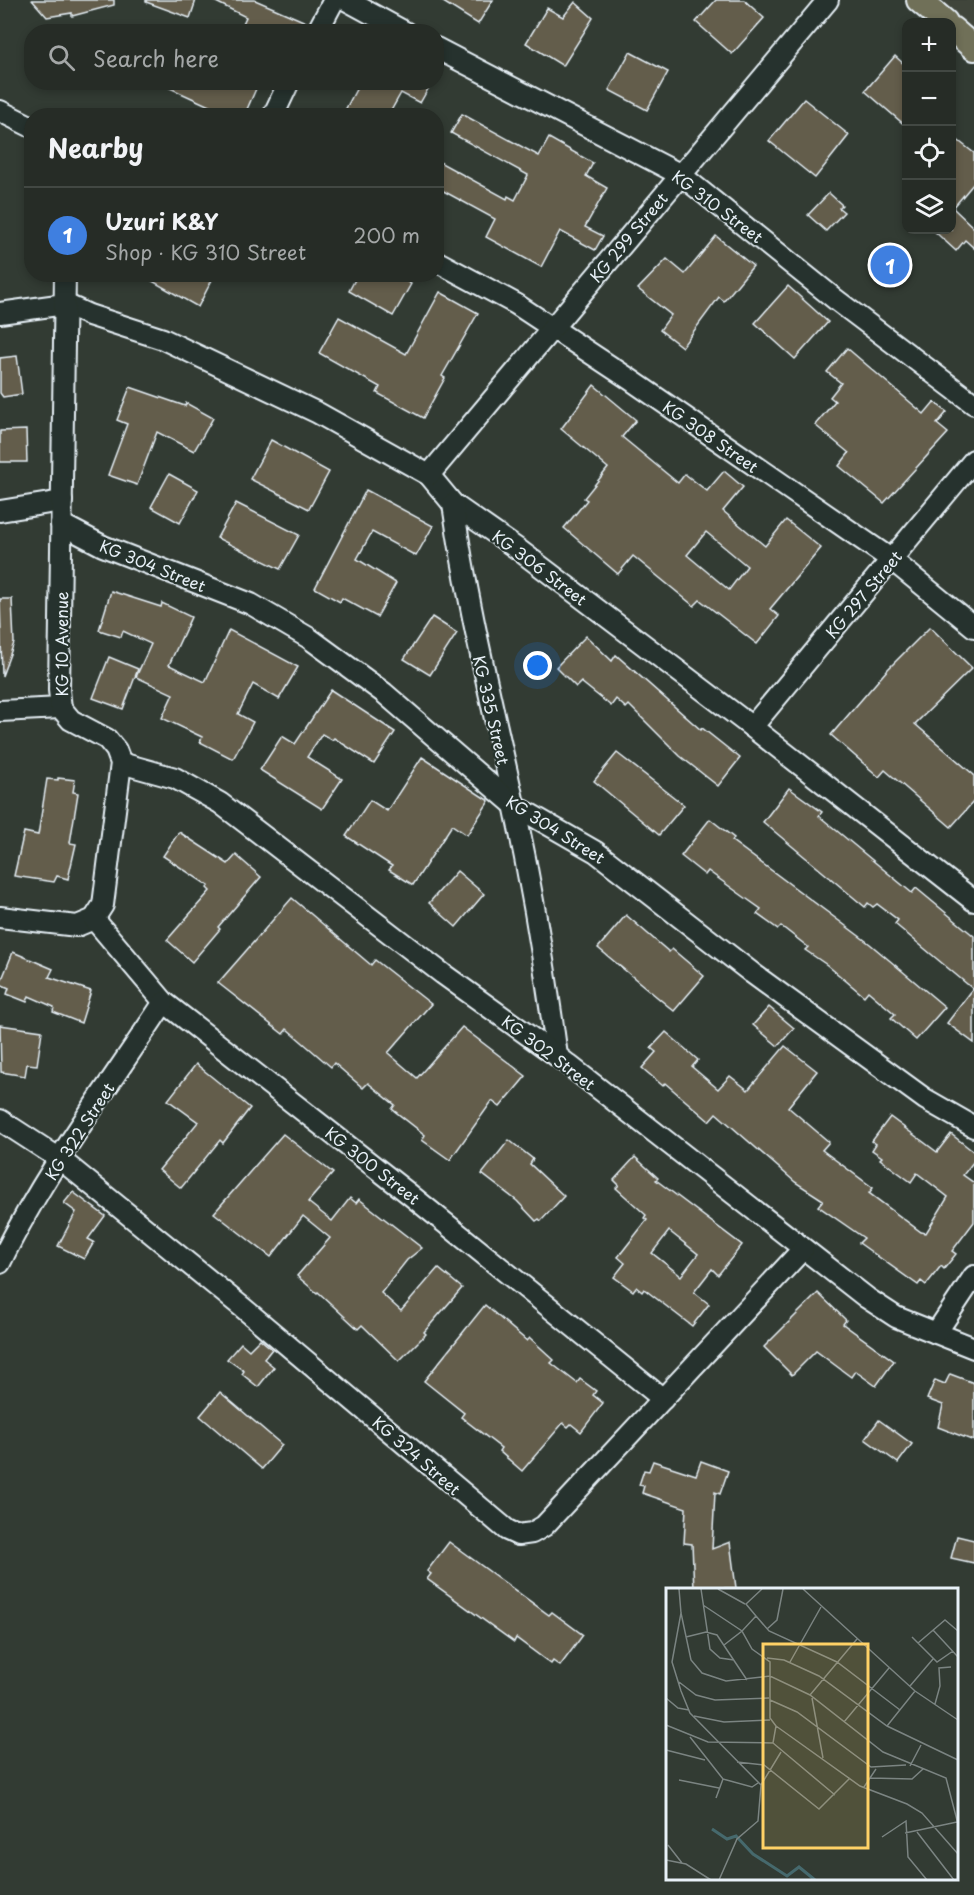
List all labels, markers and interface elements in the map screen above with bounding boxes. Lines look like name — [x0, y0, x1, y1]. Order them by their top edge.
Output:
map controls — [902, 18, 956, 234]
button: + — [902, 18, 956, 72]
search box — [24, 24, 444, 90]
icon: search — [45, 41, 78, 74]
text: Search here — [93, 41, 219, 74]
button: − — [902, 72, 956, 126]
button: locate — [902, 126, 956, 180]
text: Nearby — [48, 128, 143, 167]
street label: KG 310 Street — [667, 164, 769, 249]
button: layers — [902, 180, 956, 234]
street label: KG 299 Street — [583, 187, 673, 287]
text: Uzuri K&Y — [105, 204, 218, 237]
text: 1 — [63, 220, 72, 250]
text: 200 m — [353, 220, 420, 250]
text: Shop · KG 310 Street — [105, 237, 306, 267]
pin: 1 — [870, 242, 910, 288]
street label: KG 308 Street — [658, 394, 764, 478]
street label: KG 306 Street — [488, 524, 592, 610]
street label: KG 304 Street — [96, 533, 210, 597]
street label: KG 297 Street — [819, 544, 907, 643]
street label: KG 10 Avenue — [49, 591, 73, 696]
your location — [523, 651, 552, 680]
street label: KG 335 Street — [468, 653, 516, 768]
street label: KG 304 Street — [502, 789, 611, 869]
street label: KG 302 Street — [497, 1009, 601, 1095]
street label: KG 322 Street — [38, 1077, 120, 1184]
street label: KG 300 Street — [321, 1120, 426, 1210]
street label: KG 324 Street — [368, 1410, 466, 1500]
inset map — [666, 1588, 959, 1880]

